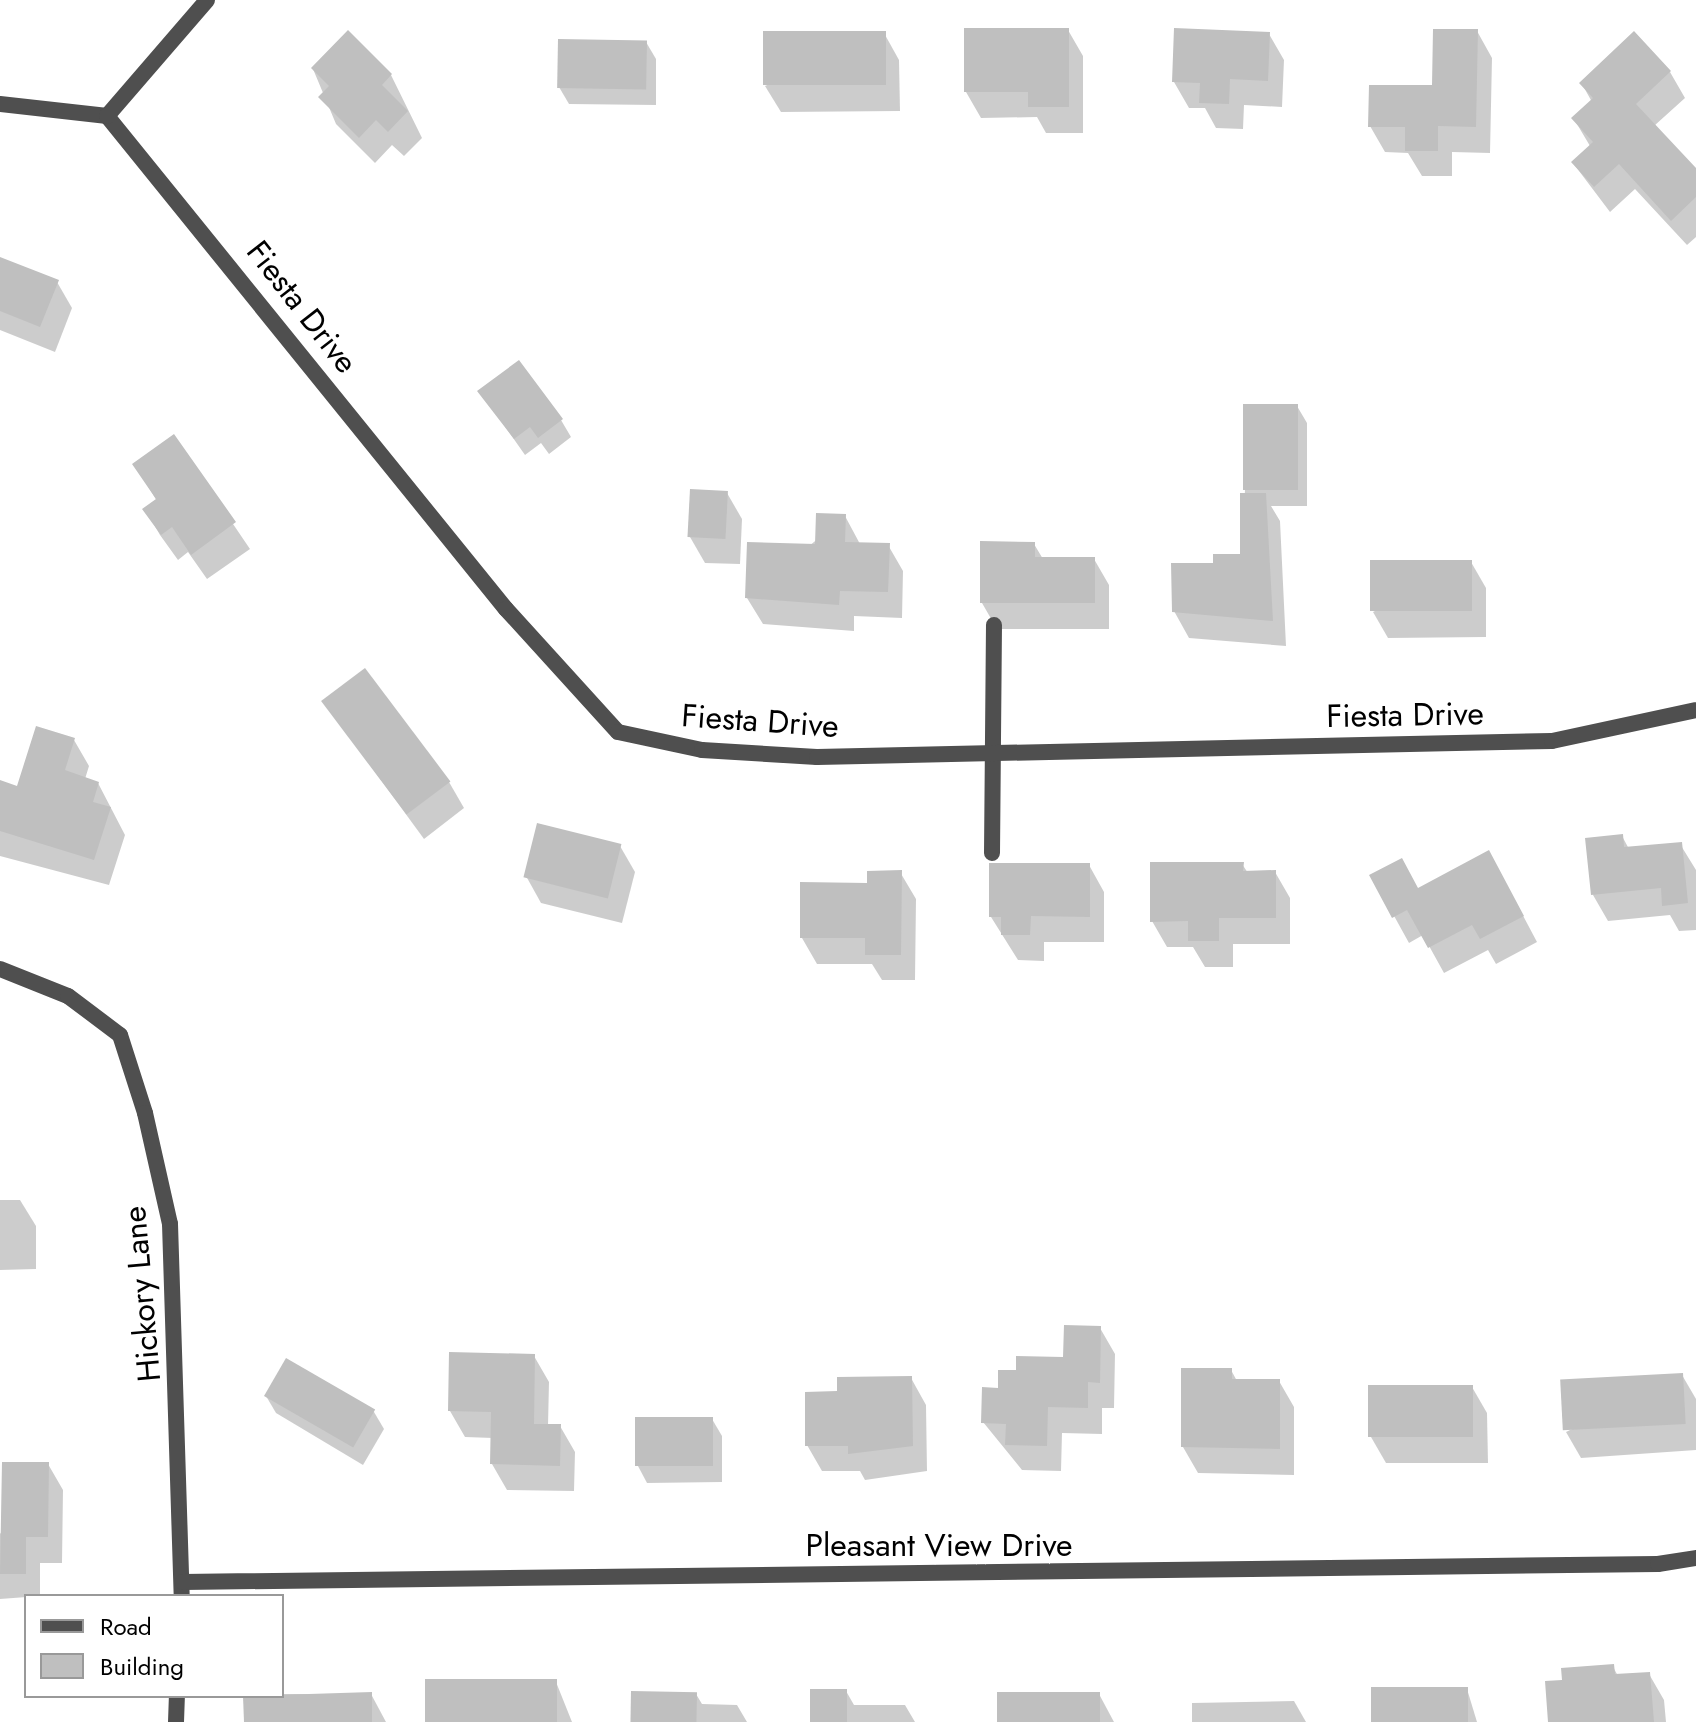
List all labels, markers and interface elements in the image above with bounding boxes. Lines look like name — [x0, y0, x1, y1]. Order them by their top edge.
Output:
street label: Fiesta Drive — [238, 233, 366, 381]
street label: Fiesta Drive — [1326, 694, 1484, 736]
street label: Fiesta Drive — [680, 696, 840, 746]
street label: Hickory Lane — [115, 1205, 169, 1383]
street label: Pleasant View Drive — [805, 1526, 1073, 1564]
legend — [24, 1594, 284, 1698]
text: Road — [100, 1609, 152, 1644]
text: Building — [100, 1649, 184, 1684]

